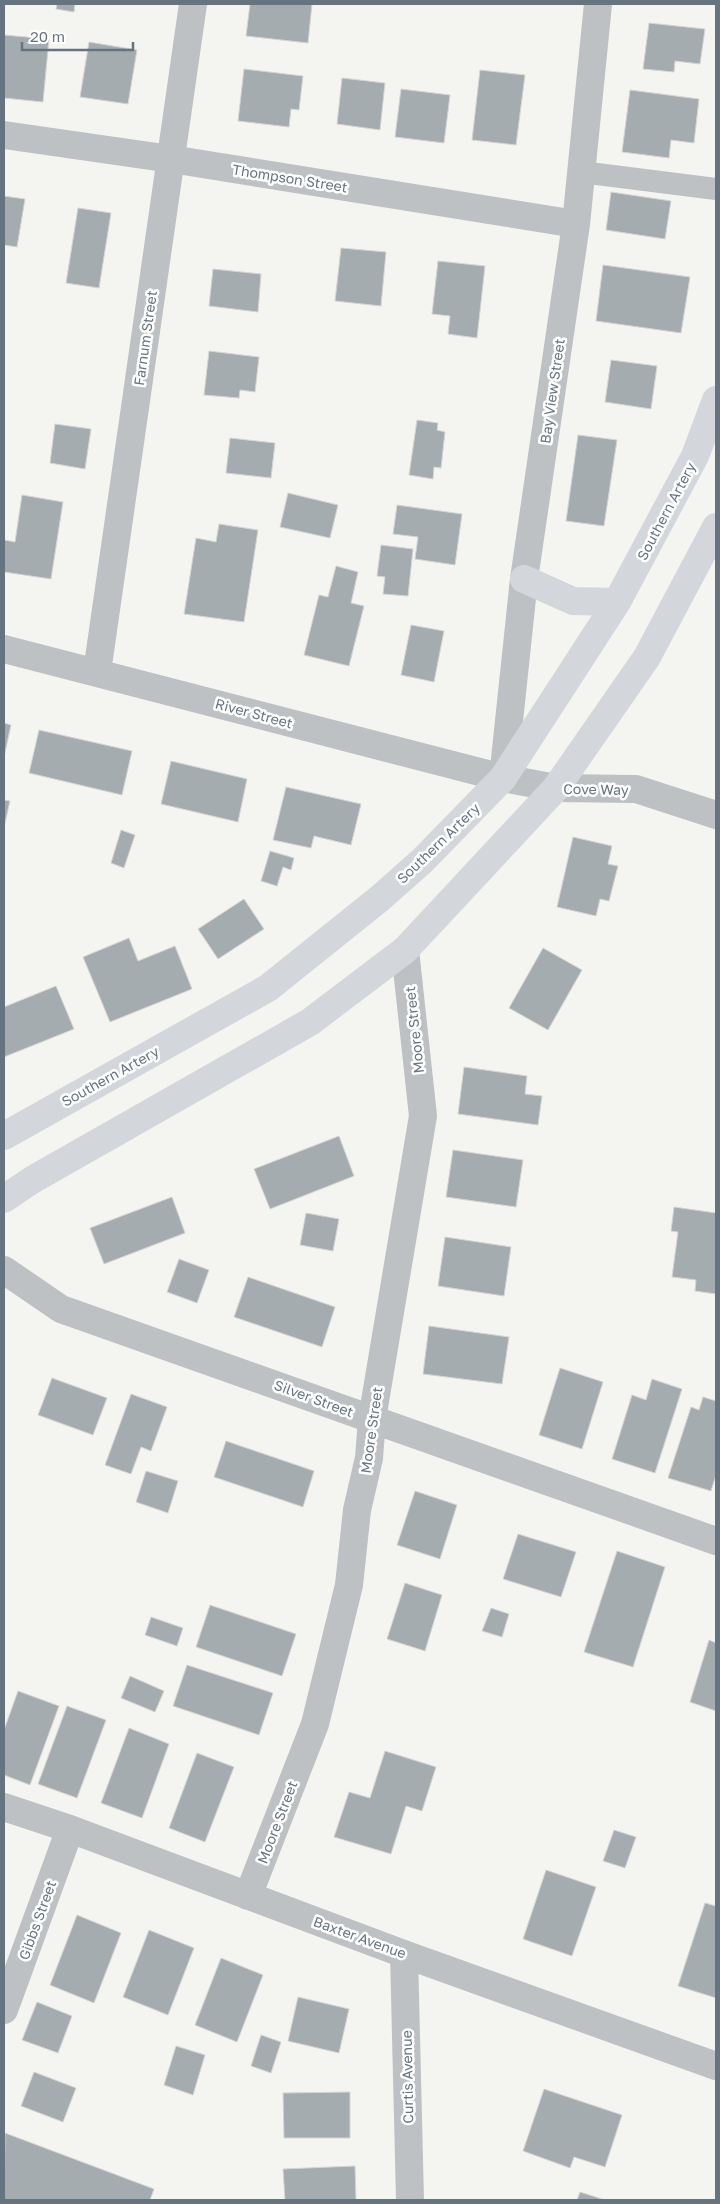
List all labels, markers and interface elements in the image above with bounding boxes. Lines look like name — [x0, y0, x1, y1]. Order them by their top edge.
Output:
scale bar — [22, 20, 134, 52]
text: 20 m — [30, 27, 65, 45]
street label: Thompson Street — [231, 161, 349, 195]
street label: Farnum Street — [130, 289, 160, 387]
street label: Bay View Street — [536, 337, 568, 445]
street label: Southern Artery — [633, 459, 699, 563]
street label: River Street — [213, 695, 295, 731]
street label: Cove Way — [563, 780, 629, 798]
street label: Southern Artery — [393, 799, 483, 887]
street label: Moore Street — [401, 986, 427, 1074]
street label: Southern Artery — [59, 1042, 162, 1110]
street label: Silver Street — [272, 1376, 356, 1420]
street label: Moore Street — [357, 1386, 385, 1474]
street label: Moore Street — [253, 1778, 301, 1866]
street label: Gibbs Street — [15, 1878, 59, 1962]
street label: Baxter Avenue — [311, 1912, 409, 1962]
street label: Curtis Avenue — [398, 2030, 416, 2124]

